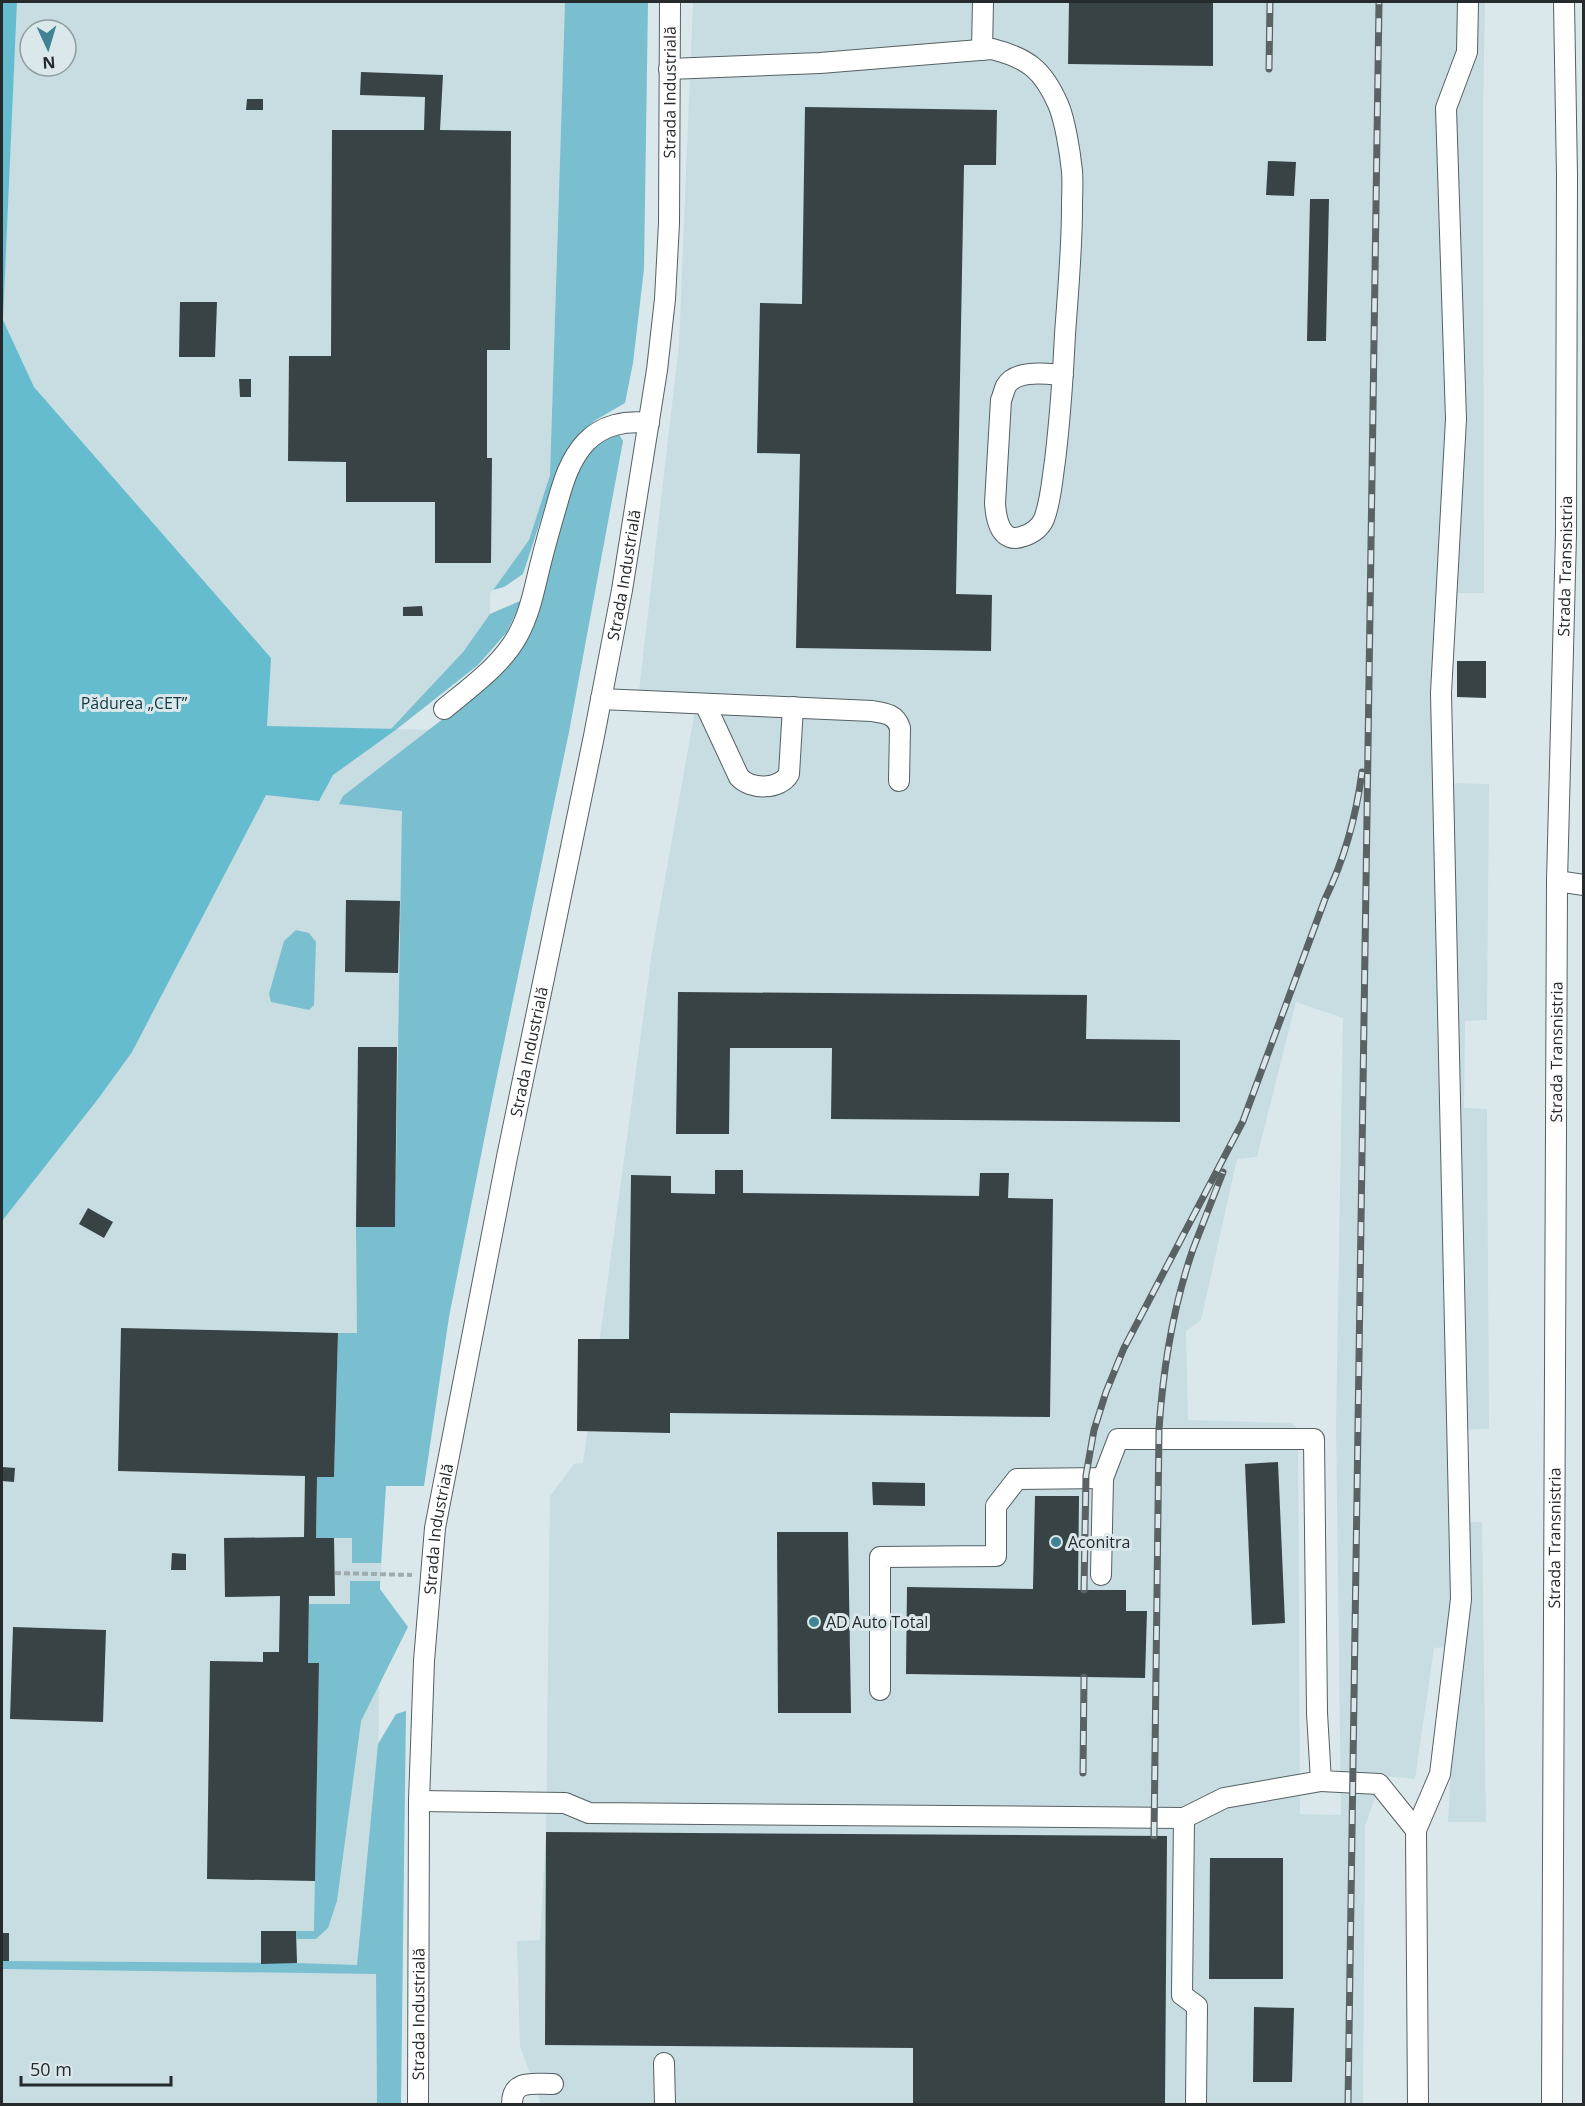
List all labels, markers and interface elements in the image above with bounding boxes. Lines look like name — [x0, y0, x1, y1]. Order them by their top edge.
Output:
north arrow — [18, 18, 78, 78]
street label: Strada Industrială — [658, 26, 681, 159]
text: N — [42, 52, 56, 74]
street label: Strada Transnistria — [1552, 496, 1577, 637]
street label: Strada Industrială — [602, 508, 646, 642]
park label: Pădurea „CET” — [81, 692, 188, 714]
street label: Strada Transnistria — [1545, 981, 1568, 1123]
street label: Strada Industrială — [505, 985, 553, 1119]
street label: Strada Industrială — [419, 1461, 458, 1595]
street label: Strada Transnistria — [1543, 1467, 1566, 1609]
place label: Aconitra — [1068, 1531, 1130, 1553]
marker: Aconitra — [1049, 1535, 1063, 1549]
place label: AD Auto Total — [826, 1611, 928, 1633]
marker: AD Auto Total — [807, 1615, 821, 1629]
street label: Strada Industrială — [407, 1948, 430, 2080]
scale bar — [21, 2049, 171, 2087]
text: 50 m — [30, 2057, 72, 2081]

